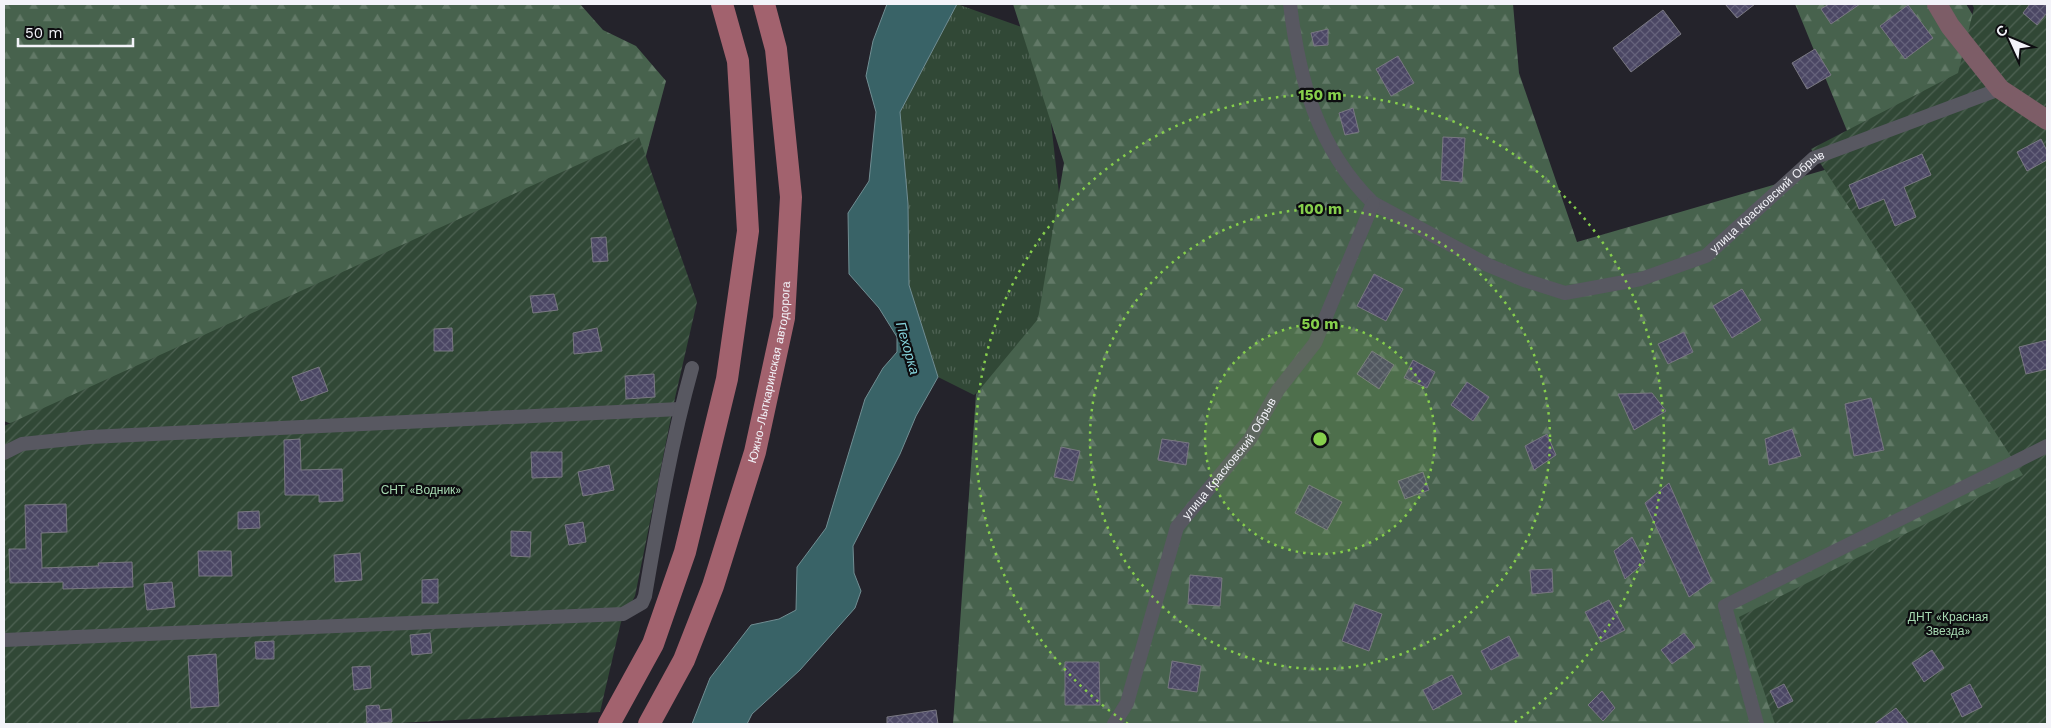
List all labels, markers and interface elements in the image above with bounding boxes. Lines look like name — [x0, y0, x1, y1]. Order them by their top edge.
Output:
scale bar — [18, 15, 132, 47]
north arrow — [1986, 15, 2036, 65]
text: С — [1992, 22, 2011, 40]
text: 50 m — [25, 24, 62, 42]
text: 150 m — [1298, 86, 1342, 104]
street label: улица Красковский Обрыв — [1707, 148, 1826, 256]
text: 100 m — [1298, 200, 1342, 218]
street label: Южно-Лыткаринская автодорога — [745, 281, 793, 465]
text: 50 m — [1302, 315, 1338, 333]
water label: Пехорка — [893, 320, 923, 376]
street label: улица Красковский Обрыв — [1179, 395, 1279, 522]
centre of rings — [1311, 430, 1329, 448]
park label: СНТ «Водник» — [381, 483, 461, 497]
park label: ДНТ «Красная Звезда» — [1908, 610, 1988, 638]

